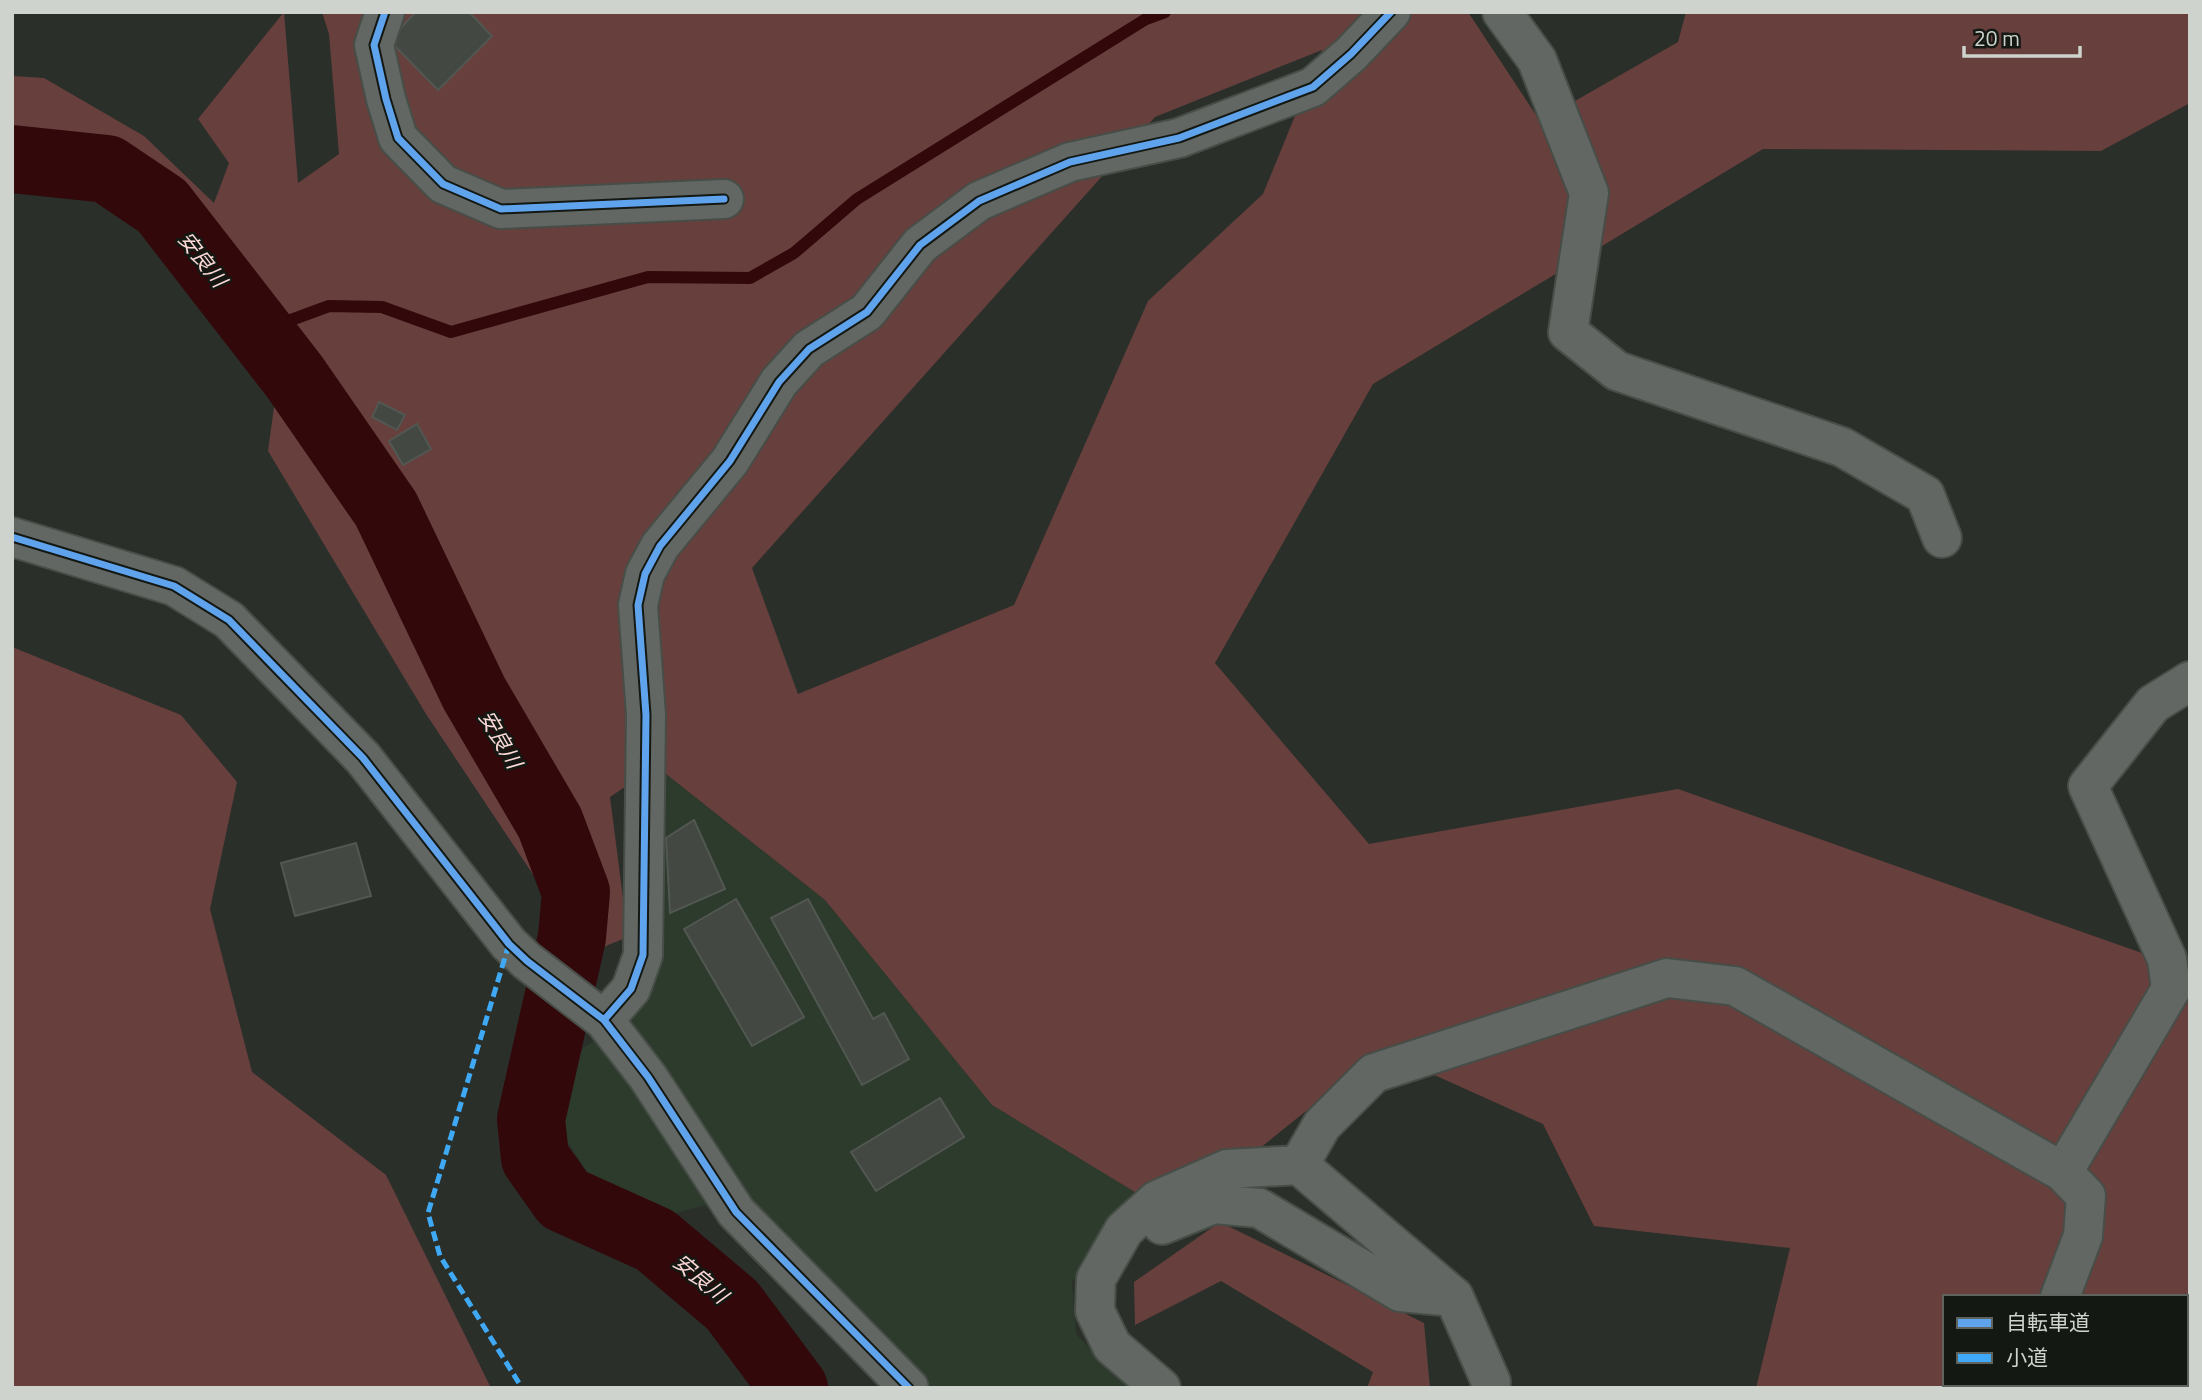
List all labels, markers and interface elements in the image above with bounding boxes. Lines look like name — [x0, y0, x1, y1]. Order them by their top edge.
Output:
scale bar — [1964, 14, 2080, 58]
text: 20 m — [1974, 22, 2020, 54]
water label: 安良川 — [171, 224, 236, 295]
water label: 安良川 — [471, 704, 532, 776]
water label: 安良川 — [667, 1245, 737, 1312]
legend — [1943, 1295, 2188, 1386]
text: 自転車道 — [2006, 1306, 2090, 1338]
text: 小道 — [2006, 1341, 2048, 1373]

